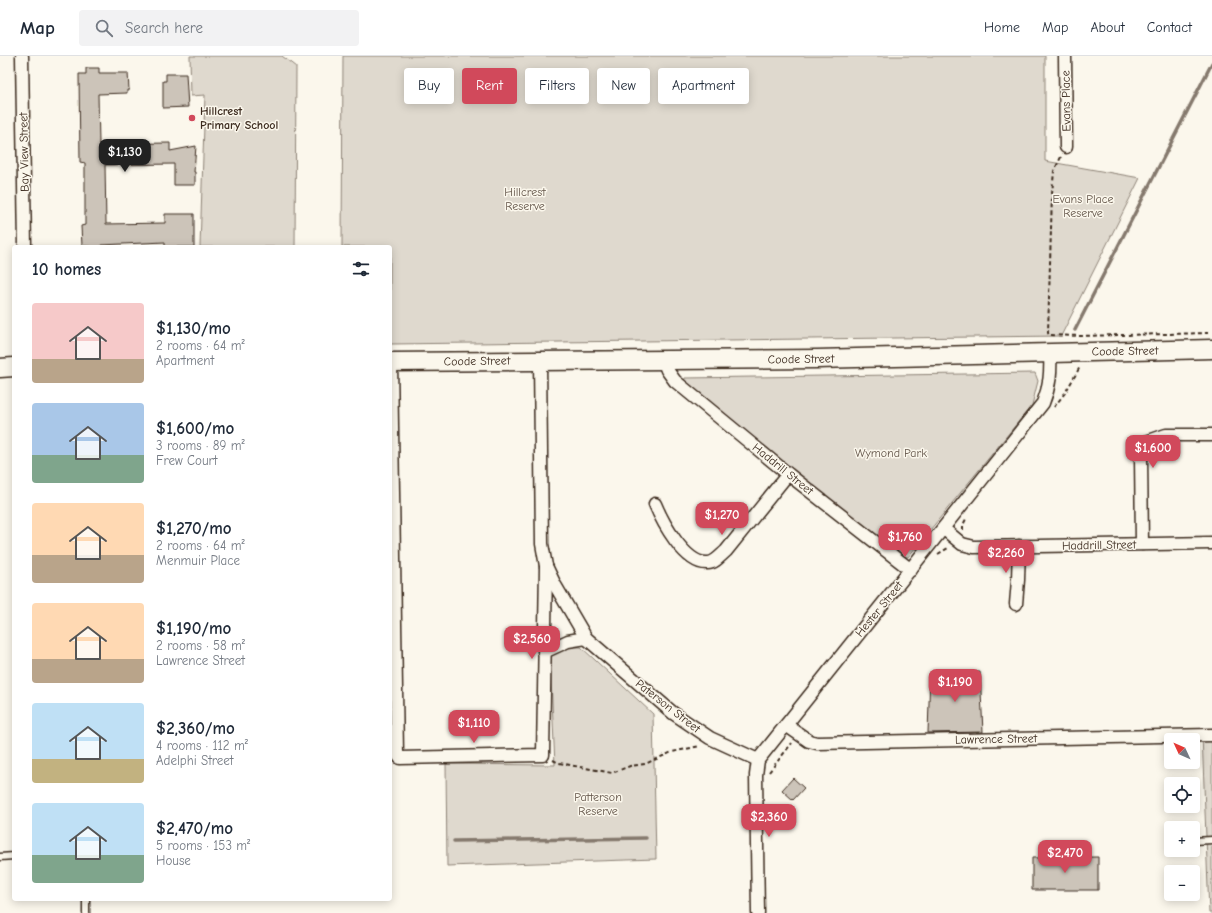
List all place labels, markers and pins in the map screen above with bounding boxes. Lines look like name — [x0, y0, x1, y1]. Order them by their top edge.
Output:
place label: Hillcrest Primary School — [200, 104, 278, 132]
marker: Hillcrest Primary School — [187, 113, 197, 123]
pin: $1,130 — [92, 139, 158, 173]
pin: $1,600 — [1120, 435, 1186, 469]
pin: $1,270 — [689, 502, 755, 536]
pin: $1,760 — [872, 524, 938, 558]
pin: $2,260 — [973, 540, 1039, 574]
pin: $2,560 — [499, 626, 565, 660]
pin: $1,190 — [922, 669, 988, 703]
pin: $1,110 — [441, 710, 507, 744]
pin: $2,360 — [736, 804, 802, 838]
pin: $2,470 — [1032, 840, 1098, 874]

